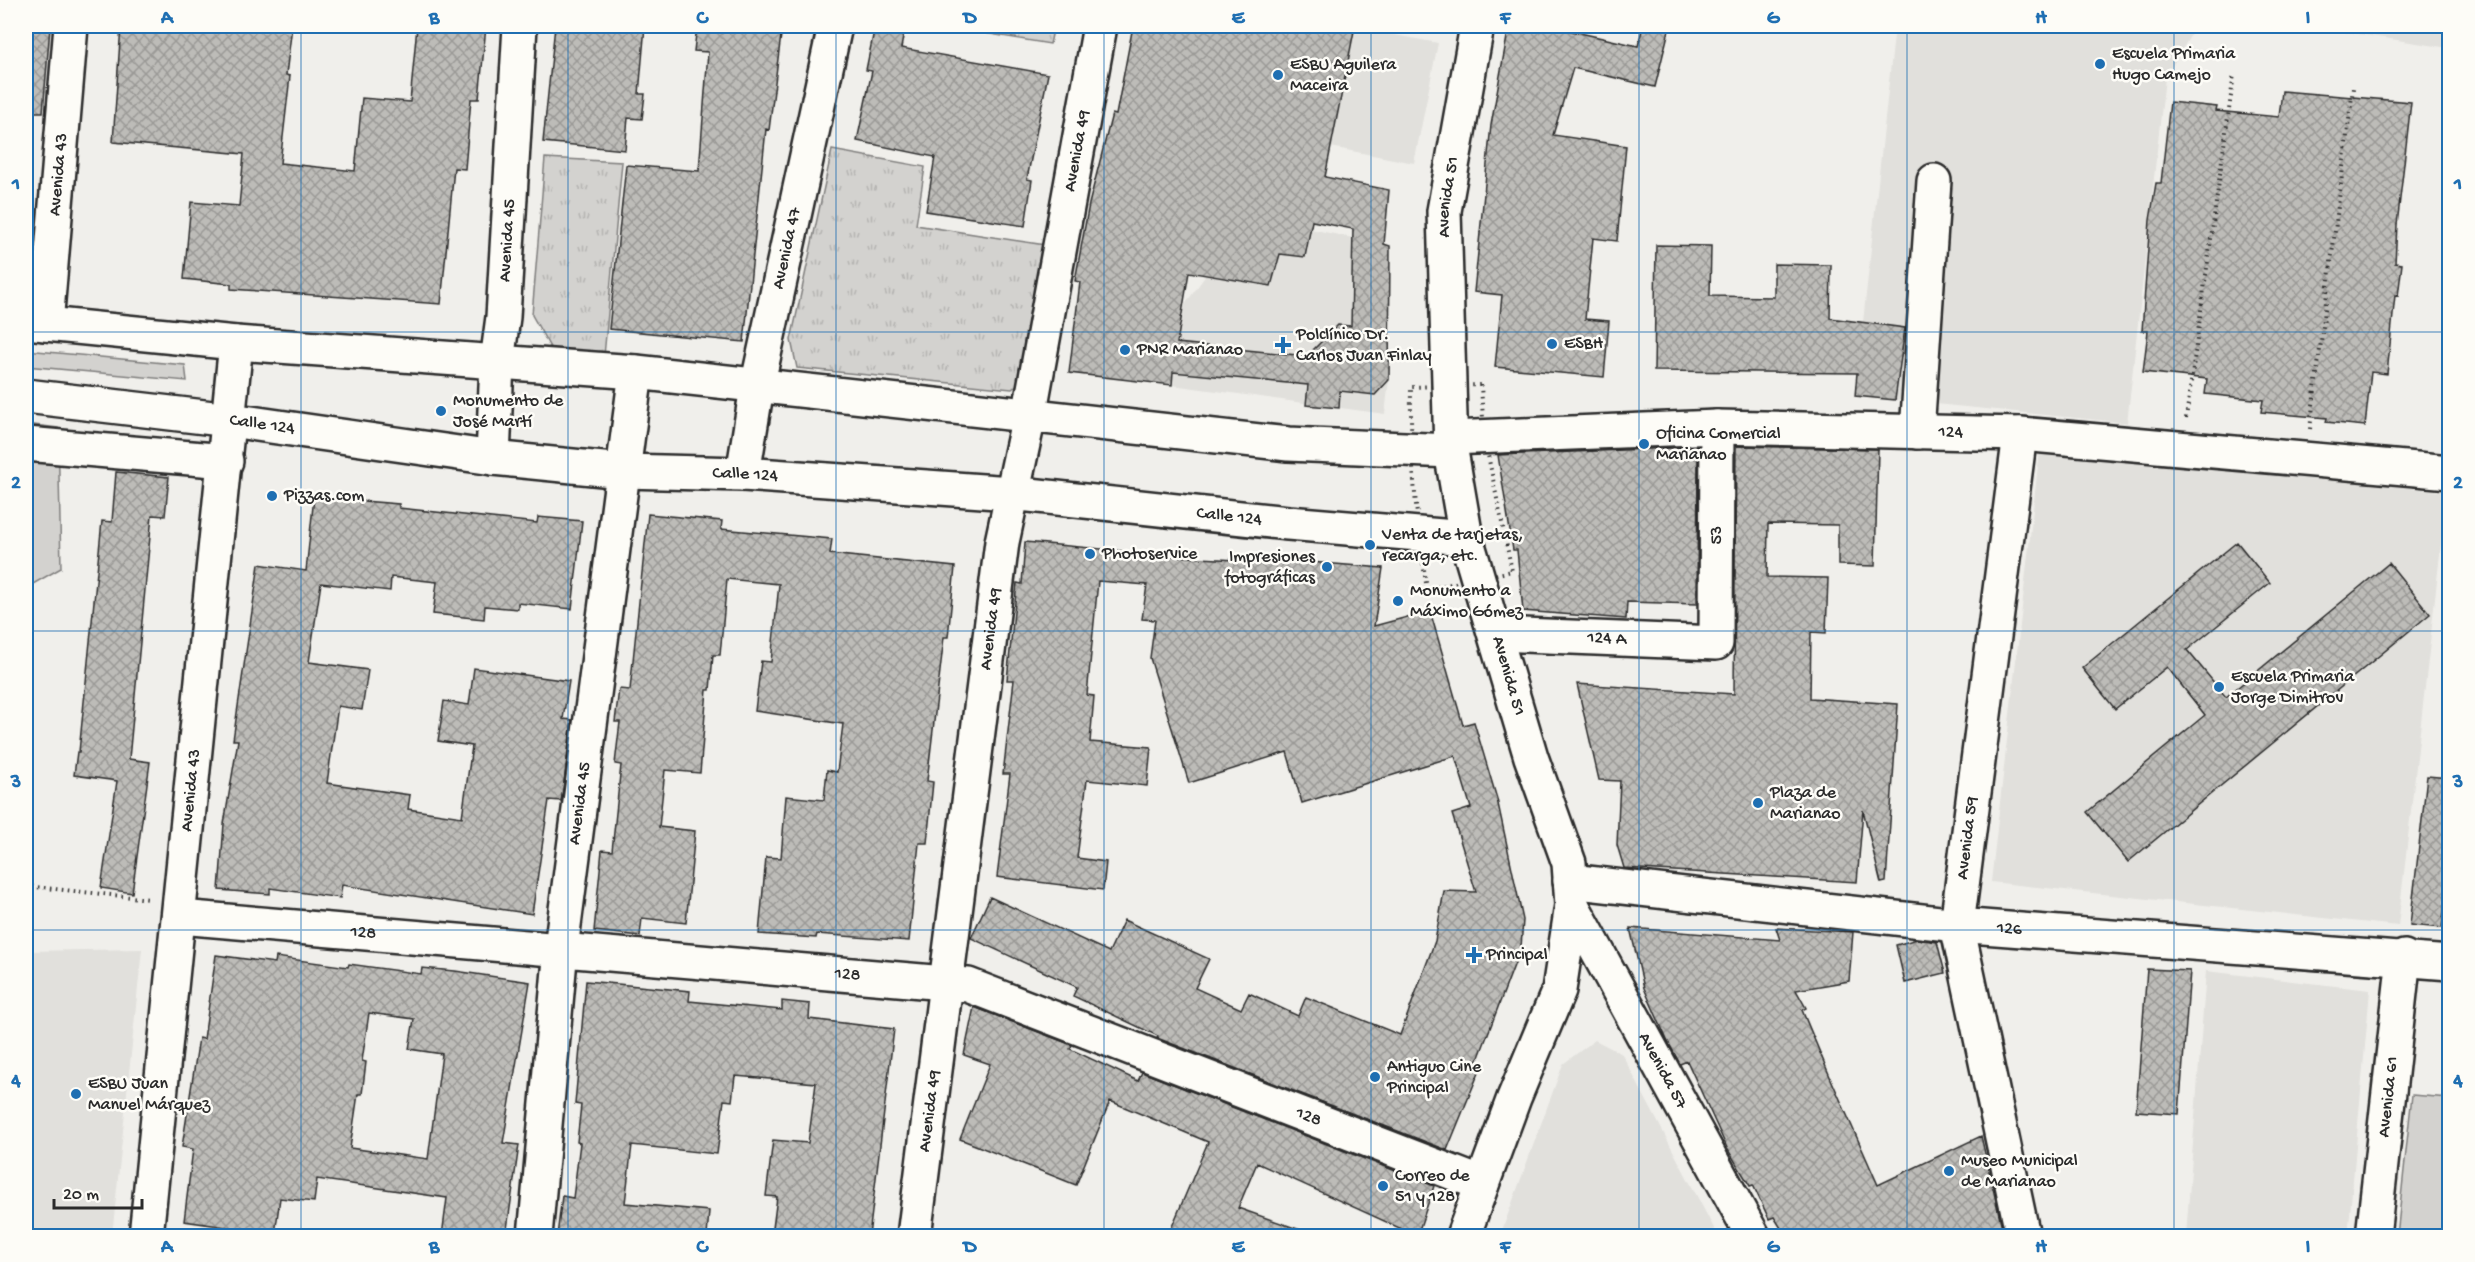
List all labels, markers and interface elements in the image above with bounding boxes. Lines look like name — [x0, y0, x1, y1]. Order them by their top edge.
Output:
text: A — [160, 8, 175, 31]
text: B — [428, 8, 440, 31]
text: C — [696, 8, 710, 31]
text: D — [961, 8, 977, 31]
text: E — [1232, 8, 1246, 31]
text: F — [1499, 8, 1512, 31]
text: G — [1767, 8, 1781, 31]
text: H — [2035, 8, 2047, 31]
text: I — [2306, 8, 2311, 31]
place label: Escuela Primaria Hugo Camejo — [2112, 44, 2236, 86]
place label: ESBU Aguilera Maceira — [1290, 55, 1397, 97]
marker: Escuela Primaria Hugo Camejo — [2093, 57, 2107, 71]
marker: ESBU Aguilera Maceira — [1271, 68, 1285, 82]
street label: Avenida 49 — [1060, 108, 1095, 193]
street label: Avenida 43 — [45, 132, 72, 217]
street label: Avenida 51 — [1433, 155, 1464, 238]
text: 1 — [11, 174, 20, 197]
text: 1 — [2453, 174, 2462, 197]
street label: Avenida 45 — [495, 198, 520, 283]
street label: Avenida 47 — [768, 205, 806, 291]
place label: Polclínico Dr. Carlos Juan Finlay — [1295, 325, 1432, 367]
place label: ESBH — [1564, 334, 1604, 355]
marker: Polclínico Dr. Carlos Juan Finlay — [1274, 336, 1292, 354]
marker: ESBH — [1545, 337, 1559, 351]
place label: PNR Marianao — [1136, 340, 1243, 361]
marker: PNR Marianao — [1118, 343, 1132, 357]
place label: Monumento de José Martí — [453, 391, 564, 433]
marker: Monumento de José Martí — [434, 404, 448, 418]
street label: Calle 124 — [228, 410, 297, 440]
street label: 124 — [1937, 422, 1964, 443]
place label: Oficina Comercial Marianao — [1656, 424, 1781, 466]
marker: Oficina Comercial Marianao — [1637, 437, 1651, 451]
street label: Calle 124 — [712, 463, 779, 487]
text: 2 — [11, 473, 21, 496]
text: 2 — [2453, 473, 2463, 496]
place label: Pizzas.com — [283, 486, 364, 507]
marker: Pizzas.com — [265, 489, 279, 503]
street label: Calle 124 — [1195, 503, 1264, 531]
place label: Venta de tarjetas, recarga, etc. — [1381, 525, 1523, 567]
street label: 53 — [1706, 526, 1727, 545]
marker: Venta de tarjetas, recarga, etc. — [1363, 538, 1377, 552]
place label: Photoservice — [1101, 544, 1198, 565]
marker: Photoservice — [1083, 547, 1097, 561]
place label: Impresiones fotográficas — [1224, 547, 1316, 589]
marker: Impresiones fotográficas — [1320, 560, 1334, 574]
place label: Monumento a Máximo Gómez — [1410, 581, 1524, 623]
street label: Avenida 49 — [975, 587, 1007, 671]
marker: Monumento a Máximo Gómez — [1391, 594, 1405, 608]
street label: 124 A — [1586, 627, 1628, 650]
street label: Avenida 51 — [1487, 634, 1529, 718]
place label: Escuela Primaria Jorge Dimitrov — [2231, 667, 2355, 709]
marker: Escuela Primaria Jorge Dimitrov — [2212, 680, 2226, 694]
street label: Avenida 43 — [176, 748, 206, 833]
street label: Avenida 45 — [564, 761, 596, 846]
text: 3 — [10, 772, 21, 795]
text: 3 — [2452, 772, 2463, 795]
place label: Plaza de Marianao — [1769, 783, 1841, 825]
street label: Avenida 59 — [1952, 795, 1984, 881]
marker: Plaza de Marianao — [1751, 796, 1765, 810]
street label: 126 — [1995, 918, 2024, 941]
street label: 128 — [348, 921, 377, 944]
place label: Principal — [1485, 945, 1548, 966]
marker: Principal — [1467, 948, 1481, 962]
street label: 128 — [833, 963, 861, 986]
street label: Avenida 57 — [1633, 1029, 1692, 1113]
street label: Avenida 61 — [2374, 1055, 2403, 1139]
place label: Antiguo Cine Principal — [1386, 1057, 1482, 1099]
street label: Avenida 49 — [914, 1069, 945, 1153]
marker: Antiguo Cine Principal — [1368, 1070, 1382, 1084]
text: 4 — [10, 1071, 21, 1094]
text: 4 — [2452, 1071, 2463, 1094]
place label: ESBU Juan Manuel Márquez — [88, 1074, 211, 1116]
marker: ESBU Juan Manuel Márquez — [69, 1087, 83, 1101]
street label: 128 — [1292, 1102, 1324, 1131]
place label: Museo Municipal de Marianao — [1961, 1151, 2078, 1193]
marker: Museo Municipal de Marianao — [1942, 1164, 1956, 1178]
place label: Correo de 51 y 128 — [1395, 1166, 1470, 1208]
scale bar — [54, 1172, 142, 1210]
marker: Correo de 51 y 128 — [1376, 1179, 1390, 1193]
text: 20 m — [63, 1185, 99, 1206]
text: A — [160, 1237, 175, 1260]
text: B — [428, 1237, 440, 1260]
text: C — [696, 1237, 710, 1260]
text: D — [961, 1237, 977, 1260]
text: E — [1232, 1237, 1246, 1260]
text: F — [1499, 1237, 1512, 1260]
text: G — [1767, 1237, 1781, 1260]
text: H — [2035, 1237, 2047, 1260]
text: I — [2306, 1237, 2311, 1260]

